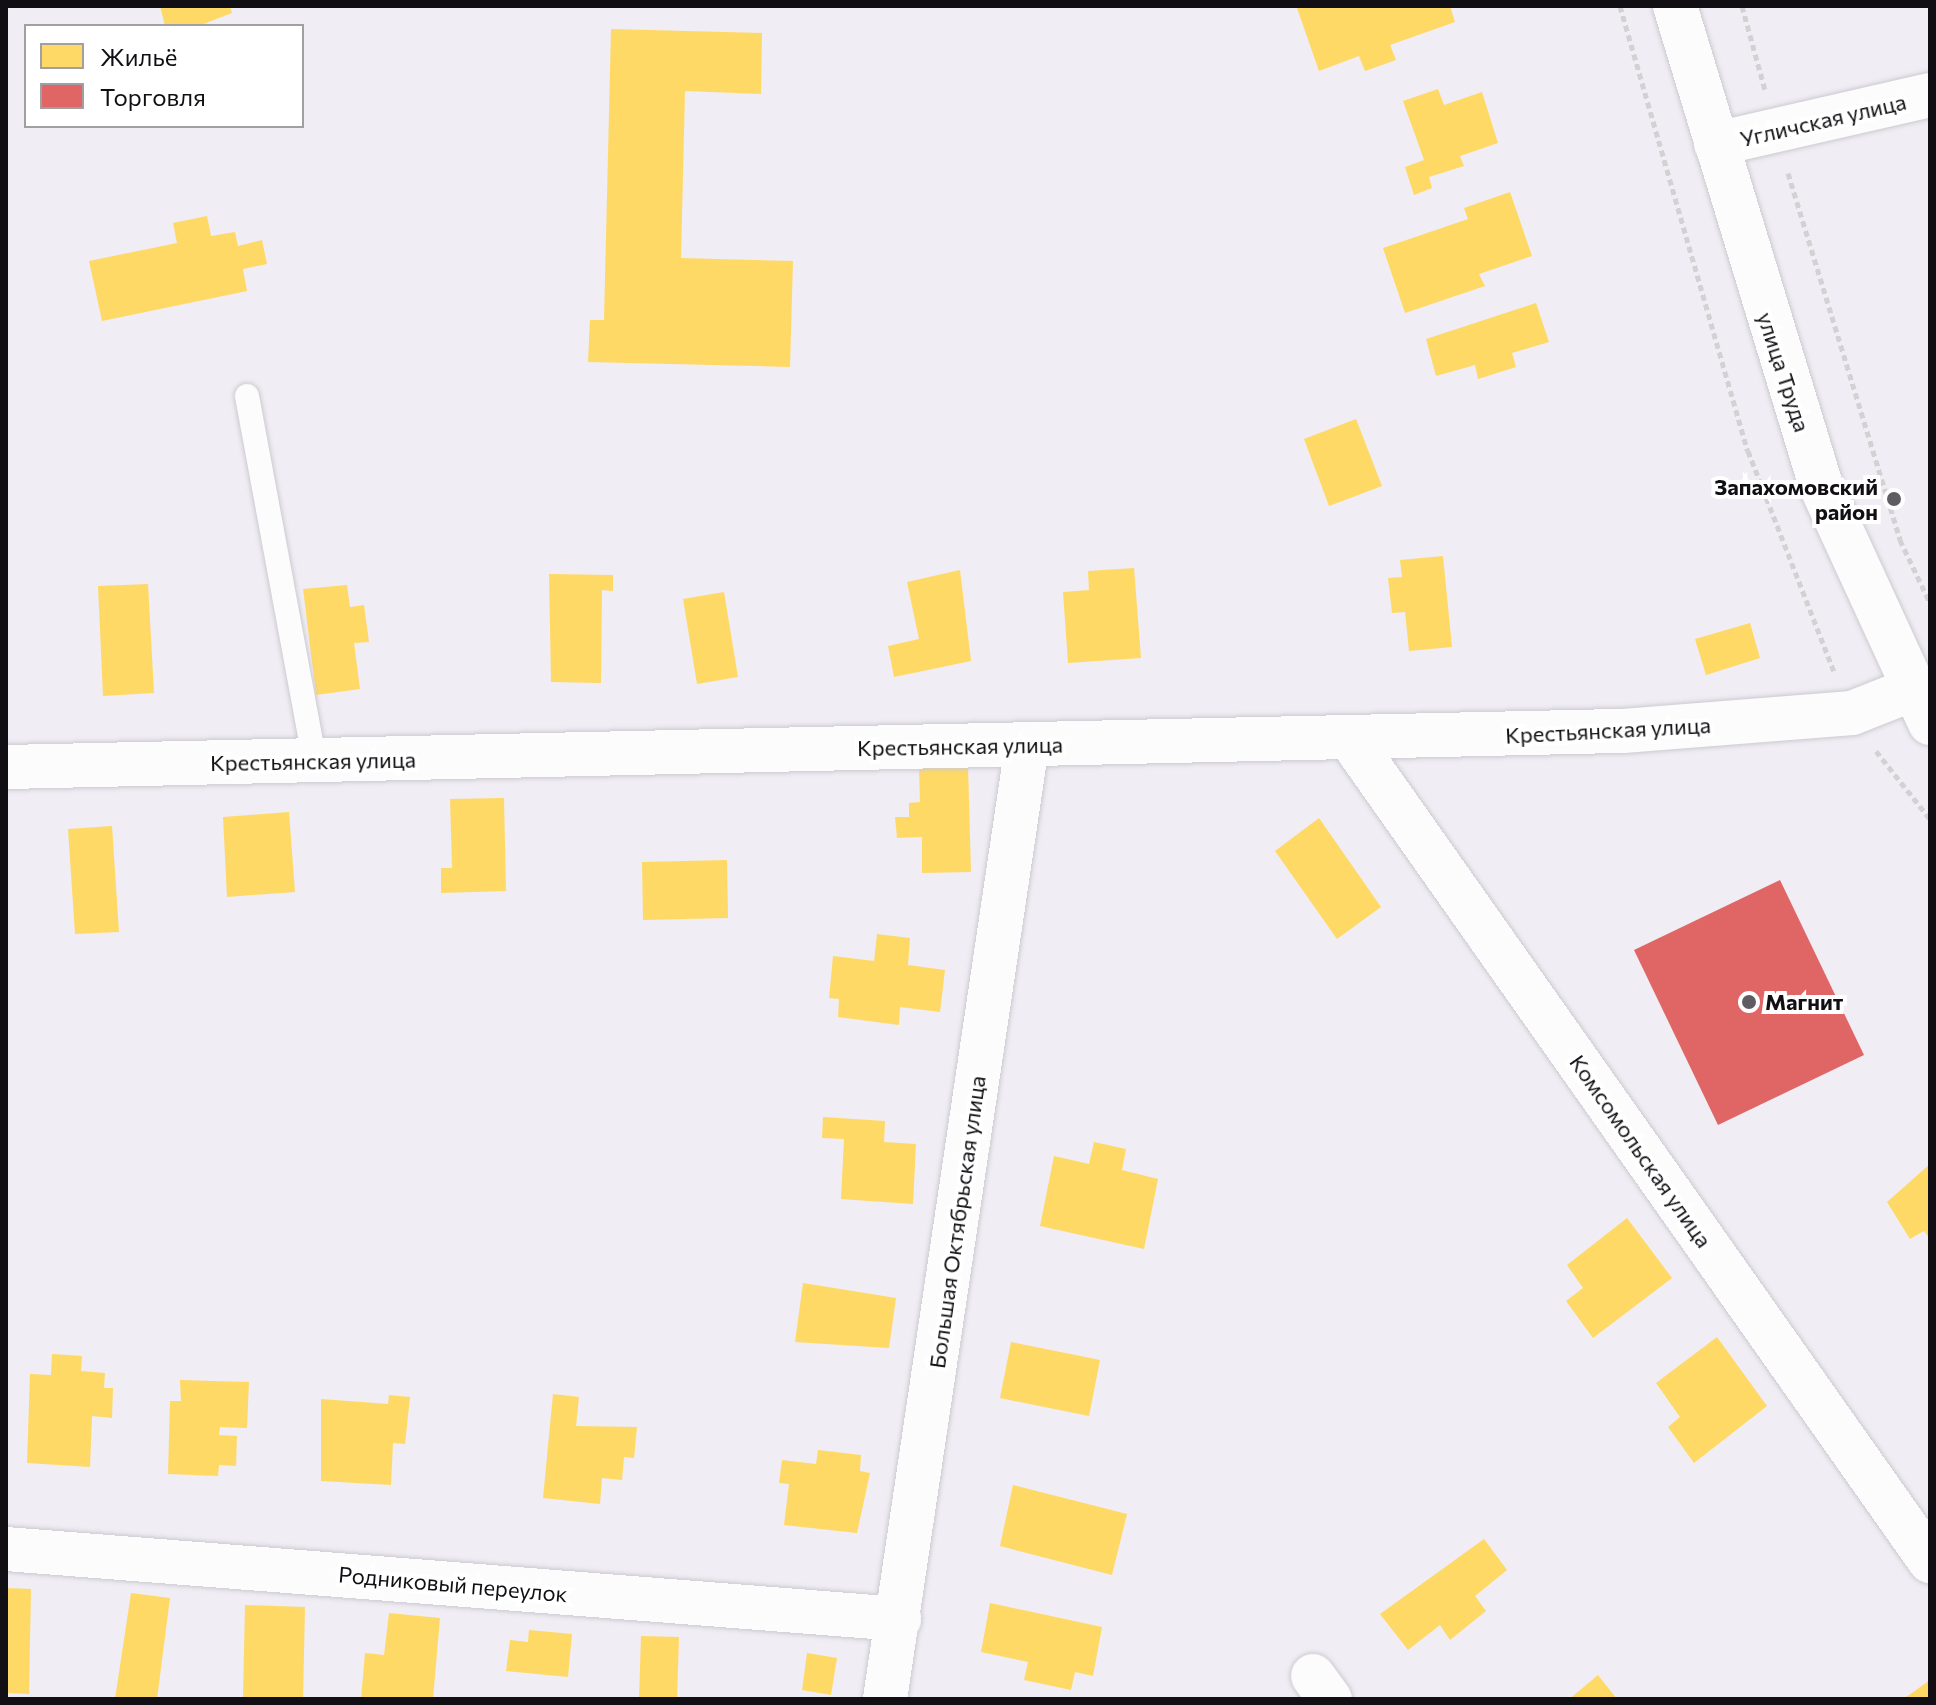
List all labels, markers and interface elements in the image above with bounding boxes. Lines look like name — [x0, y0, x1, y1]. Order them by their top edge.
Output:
legend — [24, 24, 304, 128]
text: Жильё — [100, 42, 177, 71]
text: Торговля — [100, 82, 206, 111]
street label: Угличская улица — [1737, 88, 1909, 152]
street label: улица Труда — [1752, 309, 1816, 435]
place label: Запахомовский район — [1714, 473, 1878, 524]
marker: Запахомовский район — [1885, 490, 1903, 508]
street label: Крестьянская улица — [1505, 711, 1711, 749]
street label: Крестьянская улица — [857, 731, 1063, 761]
street label: Крестьянская улица — [210, 746, 416, 776]
place label: Магнит — [1765, 989, 1843, 1015]
marker: Магнит — [1740, 993, 1758, 1011]
street label: Комсомольская улица — [1564, 1050, 1718, 1252]
street label: Большая Октябрьская улица — [923, 1074, 991, 1370]
street label: Родниковый переулок — [337, 1561, 569, 1607]

